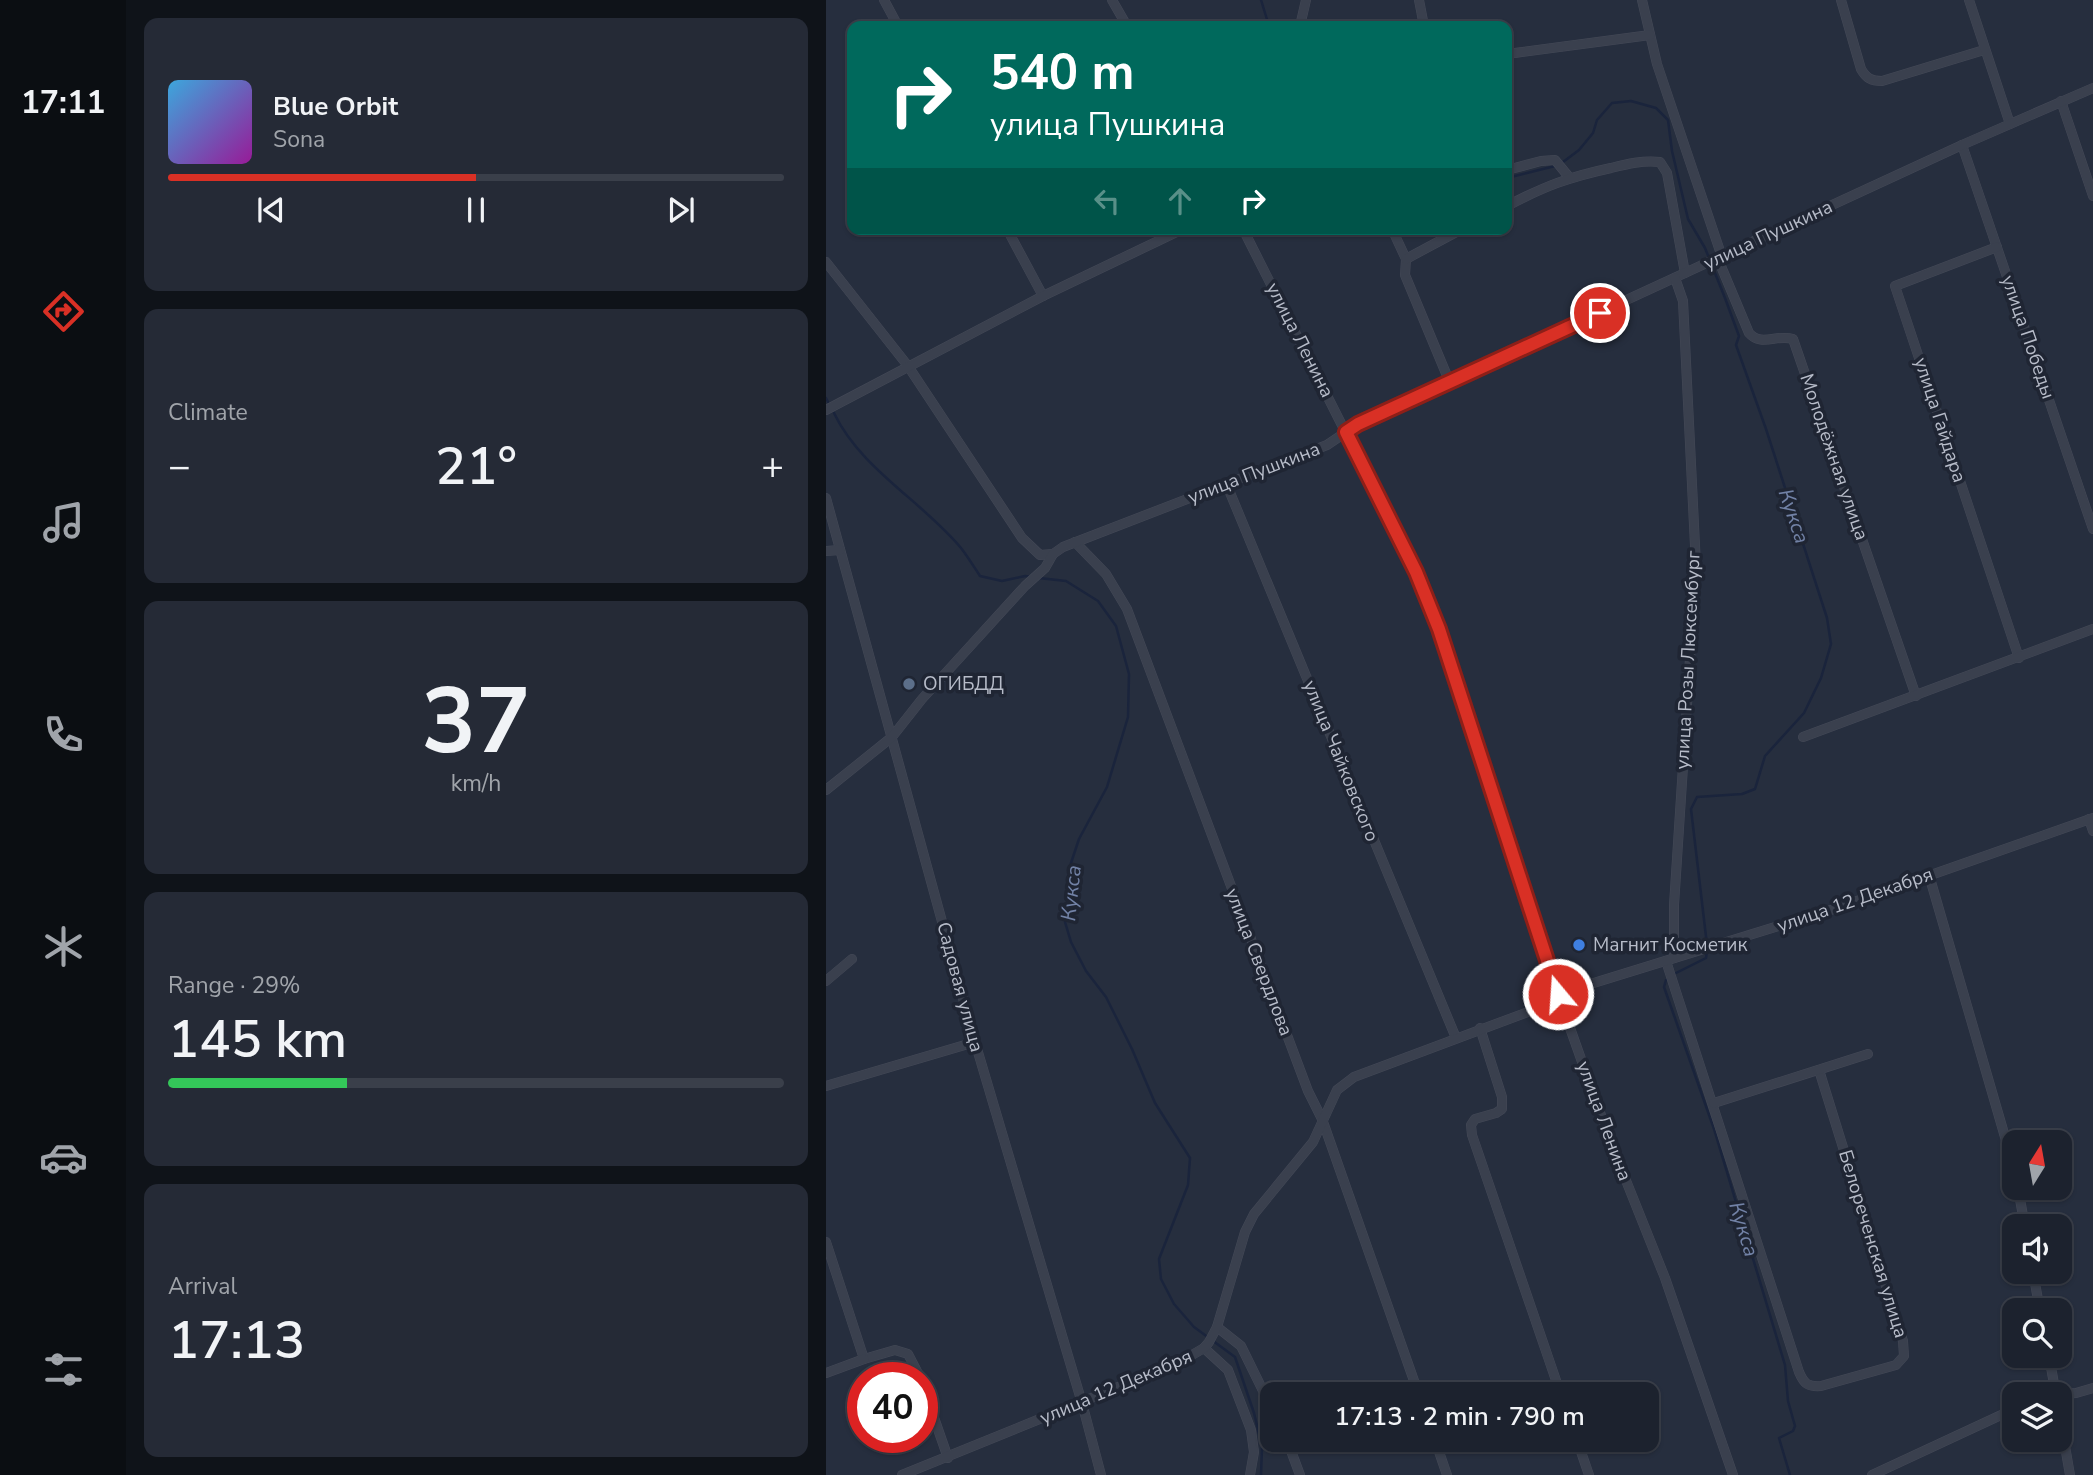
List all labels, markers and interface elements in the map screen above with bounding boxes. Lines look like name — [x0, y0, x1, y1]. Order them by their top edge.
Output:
text: 540 m — [990, 39, 1134, 106]
icon: right — [875, 49, 966, 140]
text: 17:11 — [21, 81, 105, 124]
text: Blue Orbit — [273, 89, 398, 124]
text: улица Пушкина — [990, 103, 1226, 146]
text: Sona — [273, 124, 325, 155]
icon: left — [1088, 182, 1126, 220]
icon: ahead — [1161, 182, 1199, 220]
icon: right — [1234, 182, 1272, 220]
icon: previous — [252, 191, 290, 229]
icon: pause — [457, 191, 495, 229]
icon: next — [662, 191, 700, 229]
street label: улица Пушкина — [1699, 194, 1837, 276]
street label: улица Победы — [1995, 272, 2061, 402]
street label: улица Ленина — [1260, 278, 1340, 402]
pin — [1570, 283, 1630, 343]
icon: directions — [39, 287, 88, 336]
icon: arrive — [1581, 294, 1619, 332]
street label: улица Гайдара — [1908, 354, 1972, 486]
street label: Молодёжная улица — [1793, 370, 1875, 544]
text: Climate — [168, 397, 248, 428]
text: 21° — [435, 431, 517, 502]
street label: улица Пушкина — [1184, 436, 1324, 510]
text: − — [168, 441, 191, 492]
text: + — [761, 441, 784, 492]
water label: Кукса — [1772, 485, 1816, 547]
icon: music — [39, 498, 88, 547]
street label: улица Розы Люксембург — [1669, 550, 1707, 770]
text: 37 — [421, 660, 531, 784]
place label: ОГИБДД — [923, 671, 1004, 697]
marker: ОГИБДД — [901, 676, 917, 692]
street label: улица Чайковского — [1297, 676, 1385, 846]
icon: phone — [39, 710, 88, 759]
text: km/h — [451, 768, 501, 799]
street label: улица 12 Декабря — [1774, 861, 1936, 939]
water label: Кукса — [1054, 864, 1088, 922]
street label: улица Свердлова — [1219, 884, 1299, 1040]
street label: Садовая улица — [930, 919, 990, 1055]
icon: climate — [39, 922, 88, 971]
place label: Магнит Косметик — [1593, 932, 1747, 958]
marker: Магнит Косметик — [1571, 937, 1587, 953]
position arrow — [1521, 957, 1595, 1031]
text: Range · 29% — [168, 970, 300, 1001]
text: 145 km — [168, 1004, 347, 1075]
street label: улица Ленина — [1570, 1057, 1638, 1185]
north arrow — [2002, 1130, 2072, 1200]
map controls — [2002, 1130, 2072, 1452]
icon: car — [39, 1133, 88, 1182]
street label: Белореченская улица — [1832, 1147, 1914, 1341]
water label: Кукса — [1722, 1198, 1766, 1260]
button: sound — [2002, 1214, 2072, 1284]
text: Arrival — [168, 1271, 237, 1302]
button: search — [2002, 1298, 2072, 1368]
text: 17:13 — [168, 1305, 305, 1376]
street label: улица 12 Декабря — [1036, 1343, 1196, 1431]
icon: filters — [39, 1345, 88, 1394]
speed limit sign: 40 — [847, 1362, 938, 1453]
button: layers — [2002, 1382, 2072, 1452]
text: 17:13 · 2 min · 790 m — [1334, 1399, 1585, 1434]

